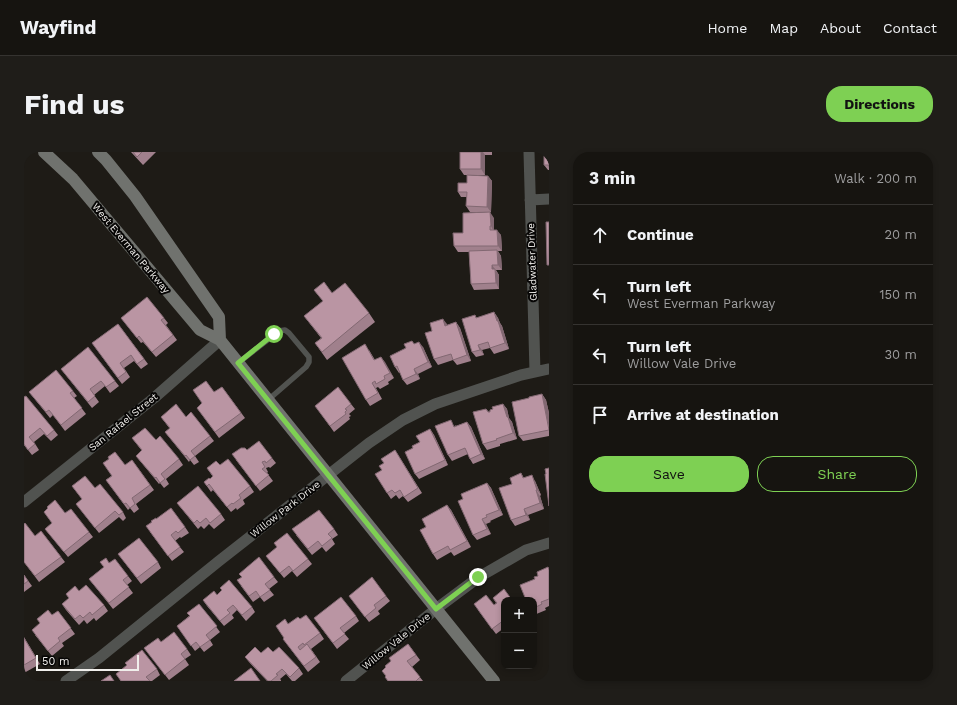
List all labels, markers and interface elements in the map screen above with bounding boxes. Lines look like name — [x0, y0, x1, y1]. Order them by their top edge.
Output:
text: Wayfind — [20, 16, 96, 39]
text: Home — [707, 20, 747, 36]
text: Map — [769, 20, 798, 36]
text: About — [820, 20, 861, 36]
text: Contact — [883, 20, 937, 36]
button: Directions — [826, 86, 933, 122]
text: Find us — [24, 88, 124, 121]
text: 3 min — [589, 168, 635, 188]
text: Walk · 200 m — [834, 171, 917, 186]
street label: West Everman Parkway — [90, 201, 172, 296]
street label: Gladwater Drive — [525, 223, 539, 301]
icon: ahead — [589, 224, 611, 246]
text: Continue — [627, 226, 694, 244]
text: 20 m — [885, 227, 917, 242]
text: Turn left — [627, 278, 691, 296]
icon: left — [589, 284, 611, 306]
text: 150 m — [879, 287, 917, 302]
text: West Everman Parkway — [627, 296, 775, 311]
route start — [265, 325, 283, 343]
text: Turn left — [627, 338, 691, 356]
icon: left — [589, 344, 611, 366]
text: 30 m — [885, 347, 917, 362]
text: Willow Vale Drive — [627, 356, 736, 371]
street label: San Rafael Street — [86, 390, 160, 453]
icon: arrive — [589, 404, 611, 426]
text: Arrive at destination — [627, 406, 779, 424]
button: Save — [589, 456, 749, 492]
button: Share — [757, 456, 917, 492]
street label: Willow Park Drive — [248, 478, 322, 540]
route end — [469, 568, 487, 586]
map controls — [501, 597, 537, 669]
button: + — [501, 597, 537, 633]
street label: Willow Vale Drive — [360, 610, 432, 672]
button: − — [501, 633, 537, 669]
scale bar — [36, 653, 139, 672]
text: 50 m — [42, 655, 69, 668]

